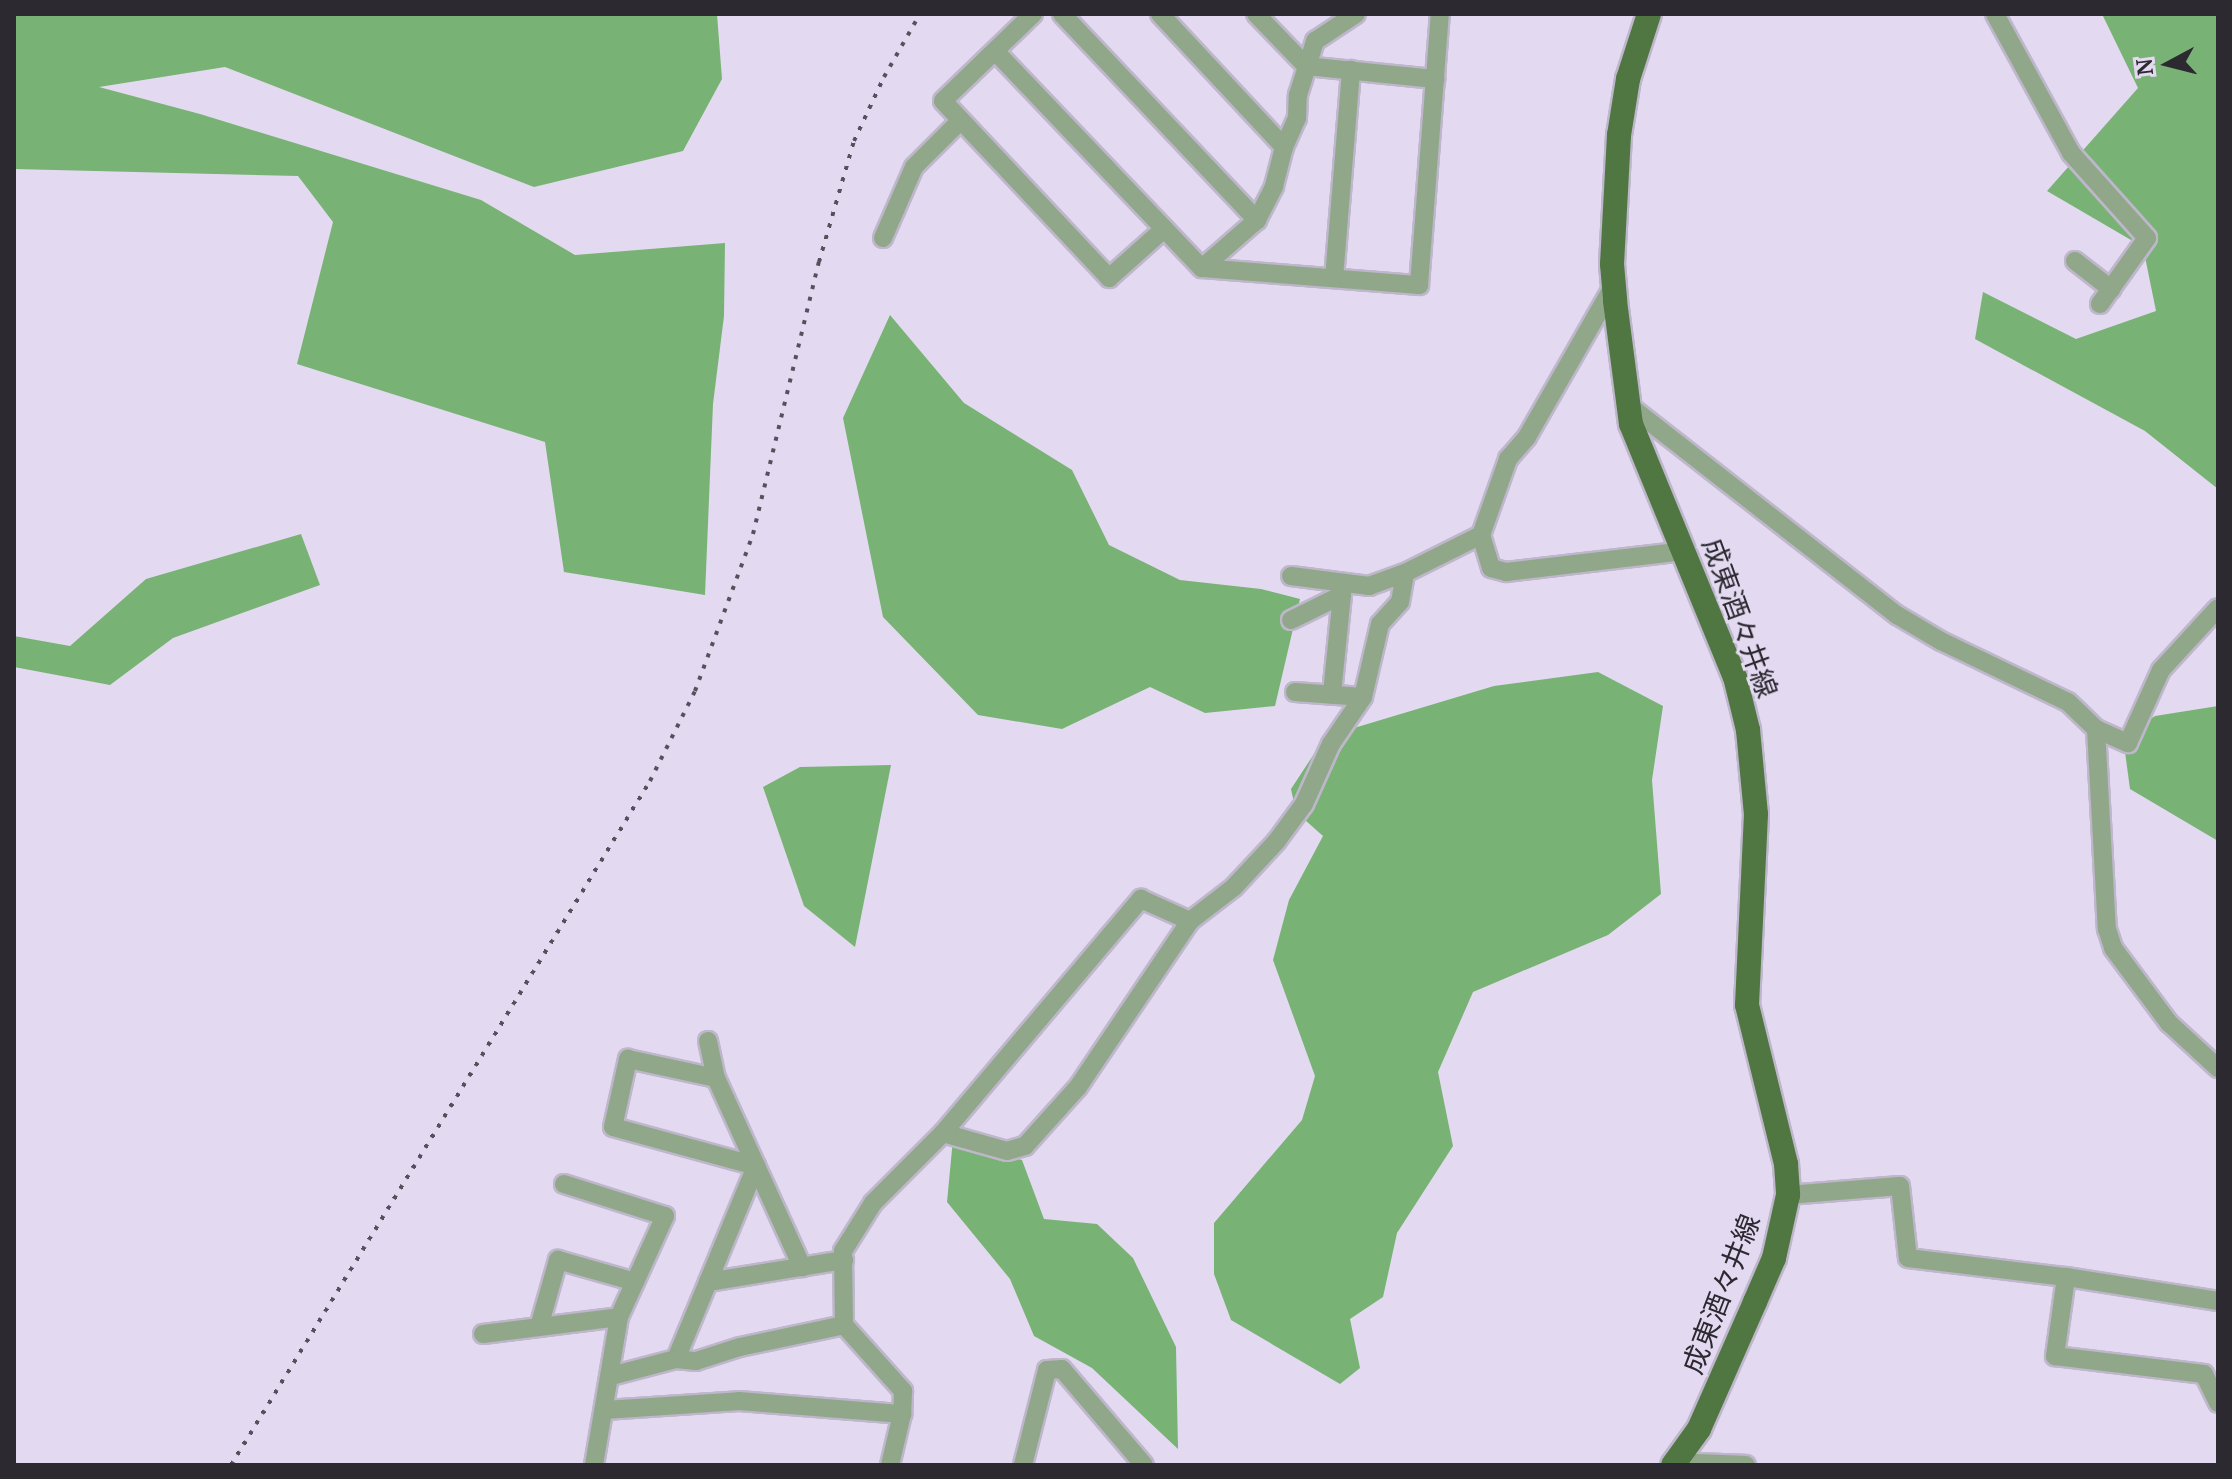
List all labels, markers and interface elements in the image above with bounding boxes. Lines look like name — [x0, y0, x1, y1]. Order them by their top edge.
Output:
north arrow — [2128, 24, 2208, 104]
text: N — [2128, 57, 2159, 77]
street label: 成東酒々井線 — [1695, 533, 1785, 703]
street label: 成東酒々井線 — [1675, 1210, 1767, 1378]

